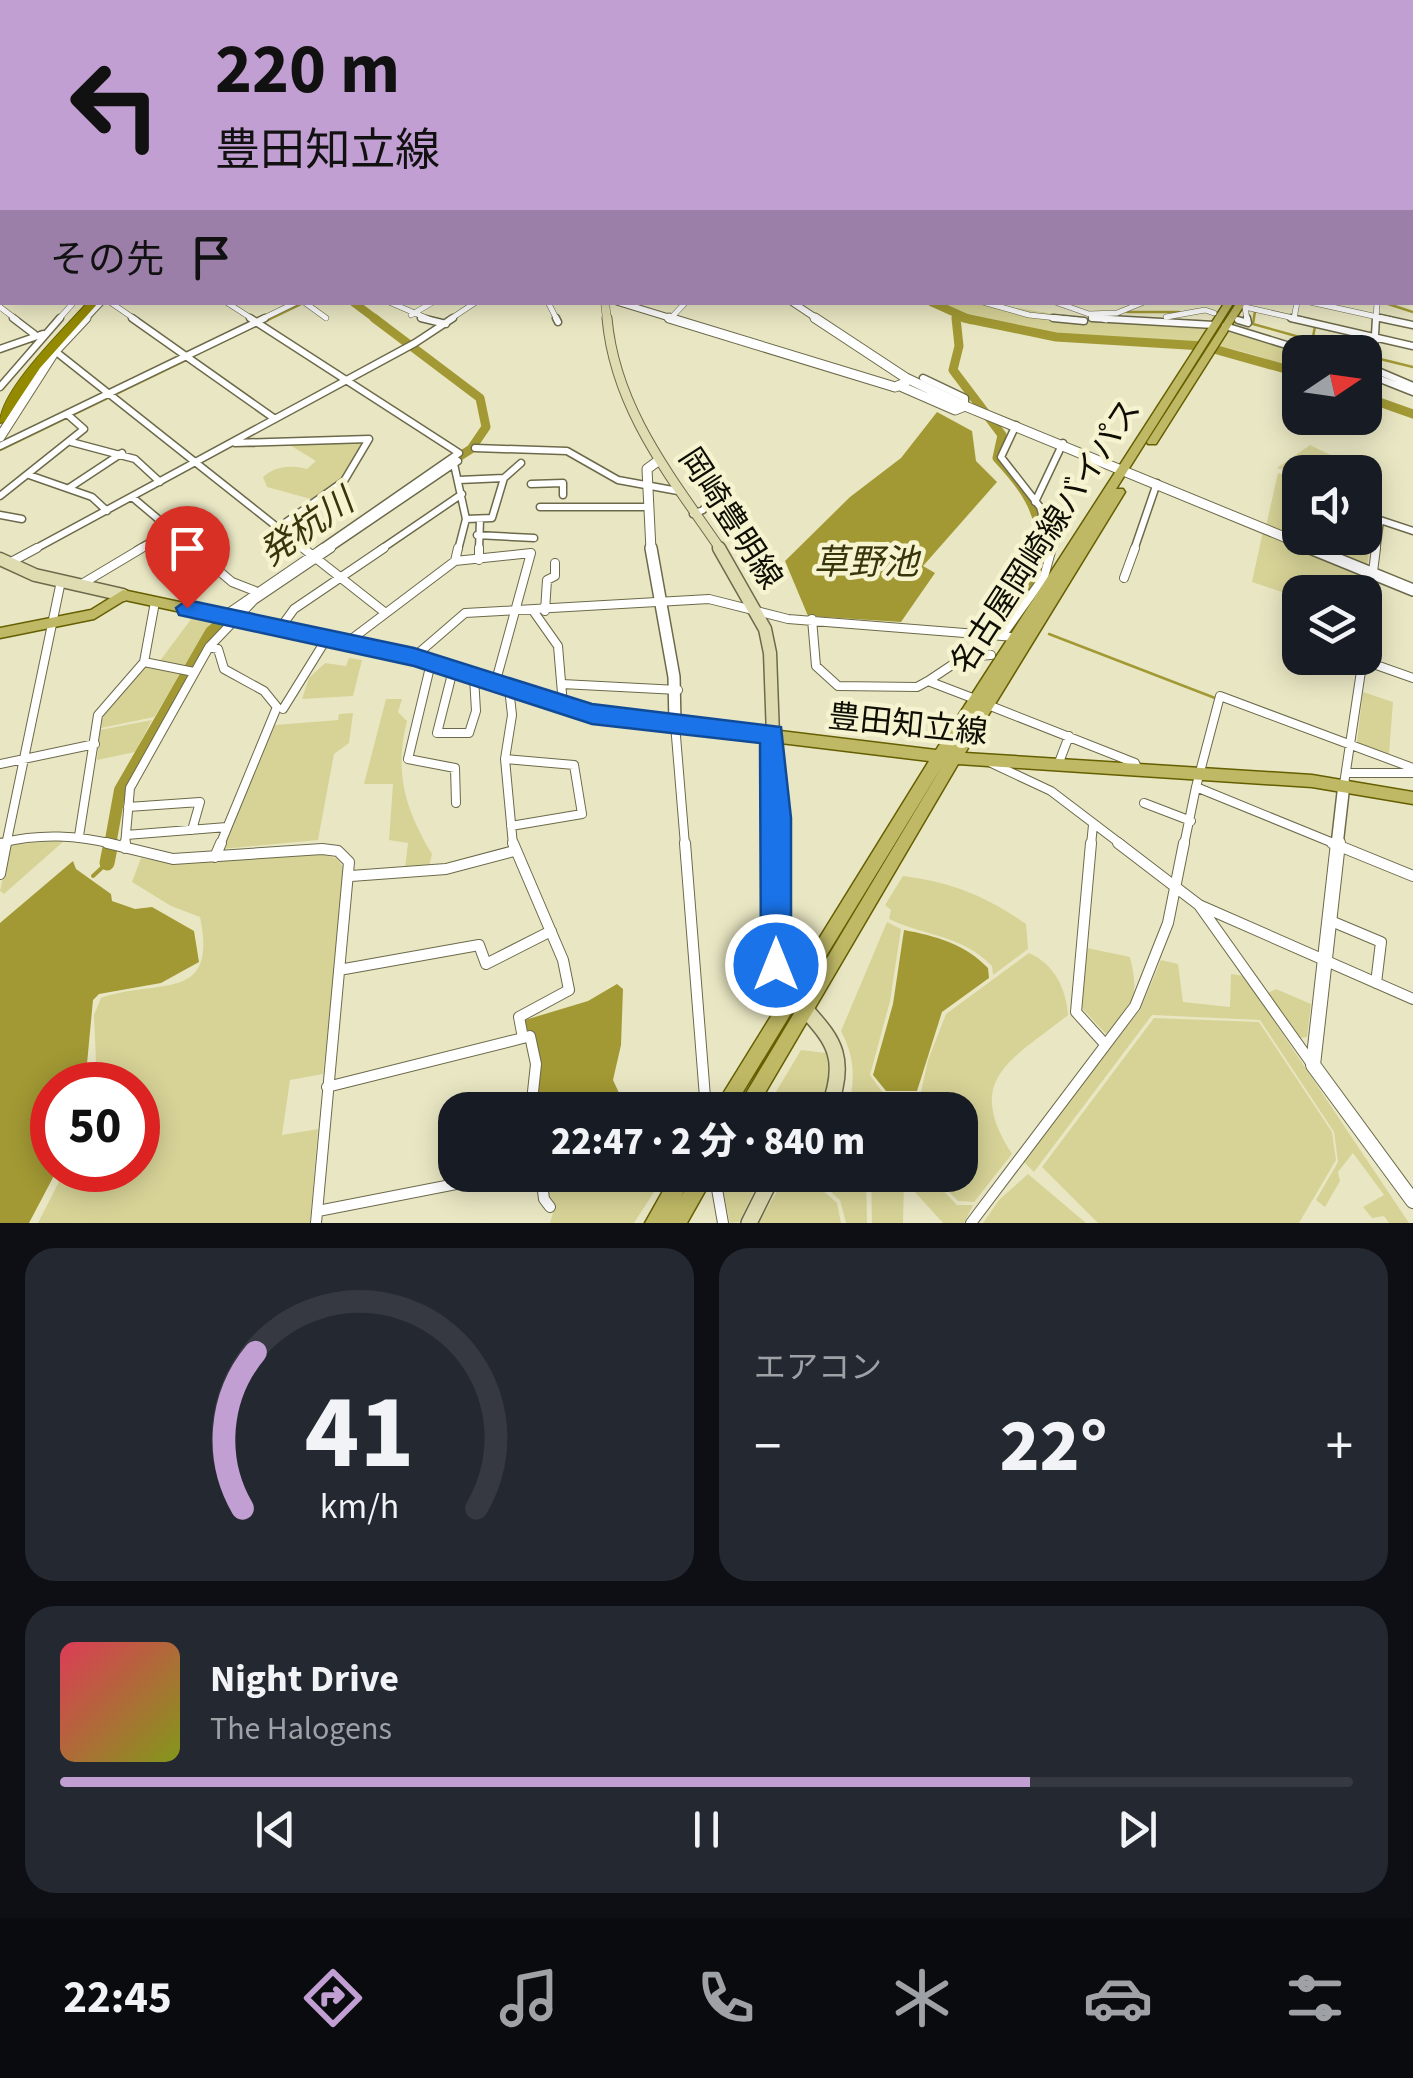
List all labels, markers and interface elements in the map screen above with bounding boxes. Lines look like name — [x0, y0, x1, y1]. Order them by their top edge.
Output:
text: 220 m — [215, 20, 400, 120]
icon: left — [50, 40, 180, 170]
text: 豊田知立線 — [215, 119, 440, 183]
icon: arrive — [184, 230, 239, 285]
text: その先 — [50, 233, 164, 287]
north arrow — [1282, 335, 1382, 435]
map controls — [1282, 335, 1382, 675]
street label: 名古屋岡崎線バイパス — [940, 390, 1152, 683]
street label: 岡崎豊明線 — [667, 439, 793, 598]
button: sound — [1282, 455, 1382, 555]
water label: 発杭川 — [249, 475, 367, 578]
pin — [145, 506, 230, 609]
icon: arrive — [160, 521, 215, 576]
water label: 草野池 — [813, 538, 921, 588]
button: layers — [1282, 575, 1382, 675]
street label: 豊田知立線 — [826, 694, 990, 756]
position arrow — [724, 913, 828, 1017]
speed limit sign: 50 — [30, 1062, 160, 1192]
text: 22:47 · 2 分 · 840 m — [551, 1115, 865, 1169]
text: エアコン — [754, 1345, 882, 1391]
text: 41 — [305, 1360, 414, 1508]
text: 22° — [1000, 1393, 1107, 1500]
text: − — [754, 1408, 781, 1486]
text: + — [1326, 1408, 1353, 1486]
text: km/h — [320, 1481, 399, 1532]
text: Night Drive — [210, 1652, 399, 1706]
text: The Halogens — [210, 1706, 392, 1752]
icon: previous — [248, 1802, 303, 1857]
icon: pause — [679, 1802, 734, 1857]
icon: next — [1110, 1802, 1165, 1857]
icon: directions — [298, 1963, 368, 2033]
icon: music — [494, 1963, 564, 2033]
icon: phone — [691, 1963, 761, 2033]
icon: climate — [887, 1963, 957, 2033]
icon: car — [1083, 1963, 1153, 2033]
icon: filters — [1280, 1963, 1350, 2033]
text: 22:45 — [63, 1966, 172, 2030]

